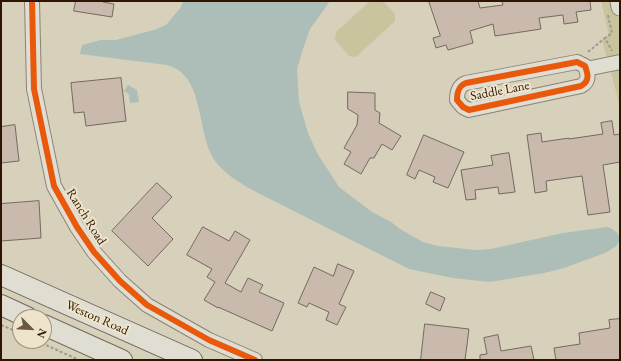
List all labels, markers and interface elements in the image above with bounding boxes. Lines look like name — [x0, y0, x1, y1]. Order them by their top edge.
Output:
street label: Saddle Lane — [469, 78, 531, 104]
street label: Ranch Road — [63, 186, 109, 248]
street label: Weston Road — [63, 297, 131, 339]
north arrow — [12, 309, 52, 349]
text: N — [34, 327, 50, 340]

